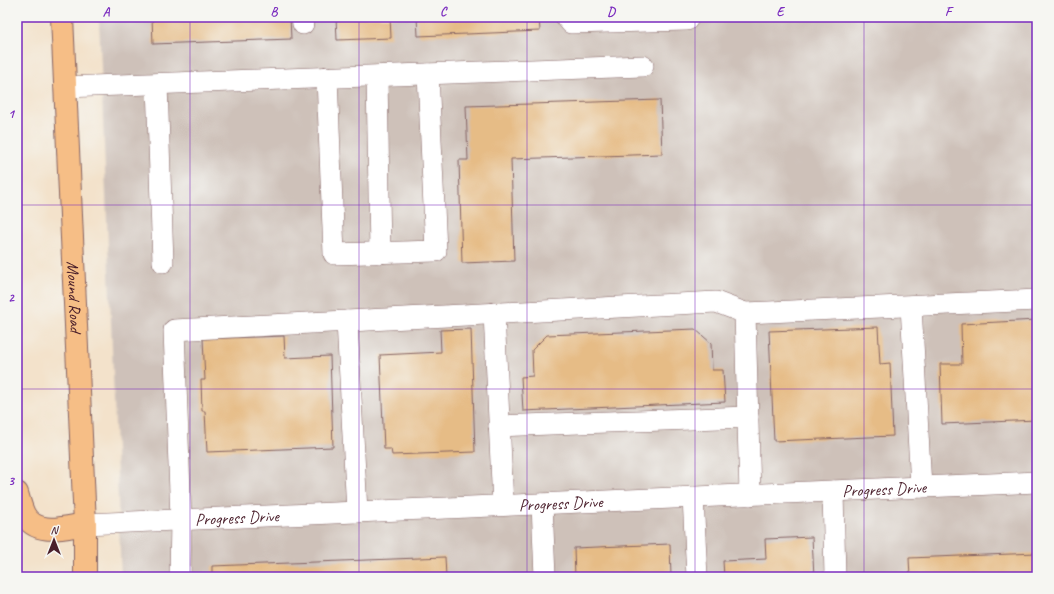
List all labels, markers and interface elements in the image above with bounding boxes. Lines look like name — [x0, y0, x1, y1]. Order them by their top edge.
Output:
text: A — [103, 4, 111, 20]
text: B — [271, 4, 279, 20]
text: C — [440, 4, 448, 20]
text: D — [607, 4, 616, 20]
text: E — [777, 4, 786, 20]
text: F — [945, 4, 954, 20]
text: 1 — [8, 106, 16, 122]
street label: Mound Road — [62, 260, 86, 335]
text: 2 — [8, 290, 15, 306]
text: 3 — [8, 473, 15, 489]
street label: Progress Drive — [842, 477, 928, 502]
street label: Progress Drive — [518, 491, 604, 516]
street label: Progress Drive — [195, 505, 281, 530]
north arrow — [34, 520, 74, 560]
text: N — [51, 523, 60, 537]

